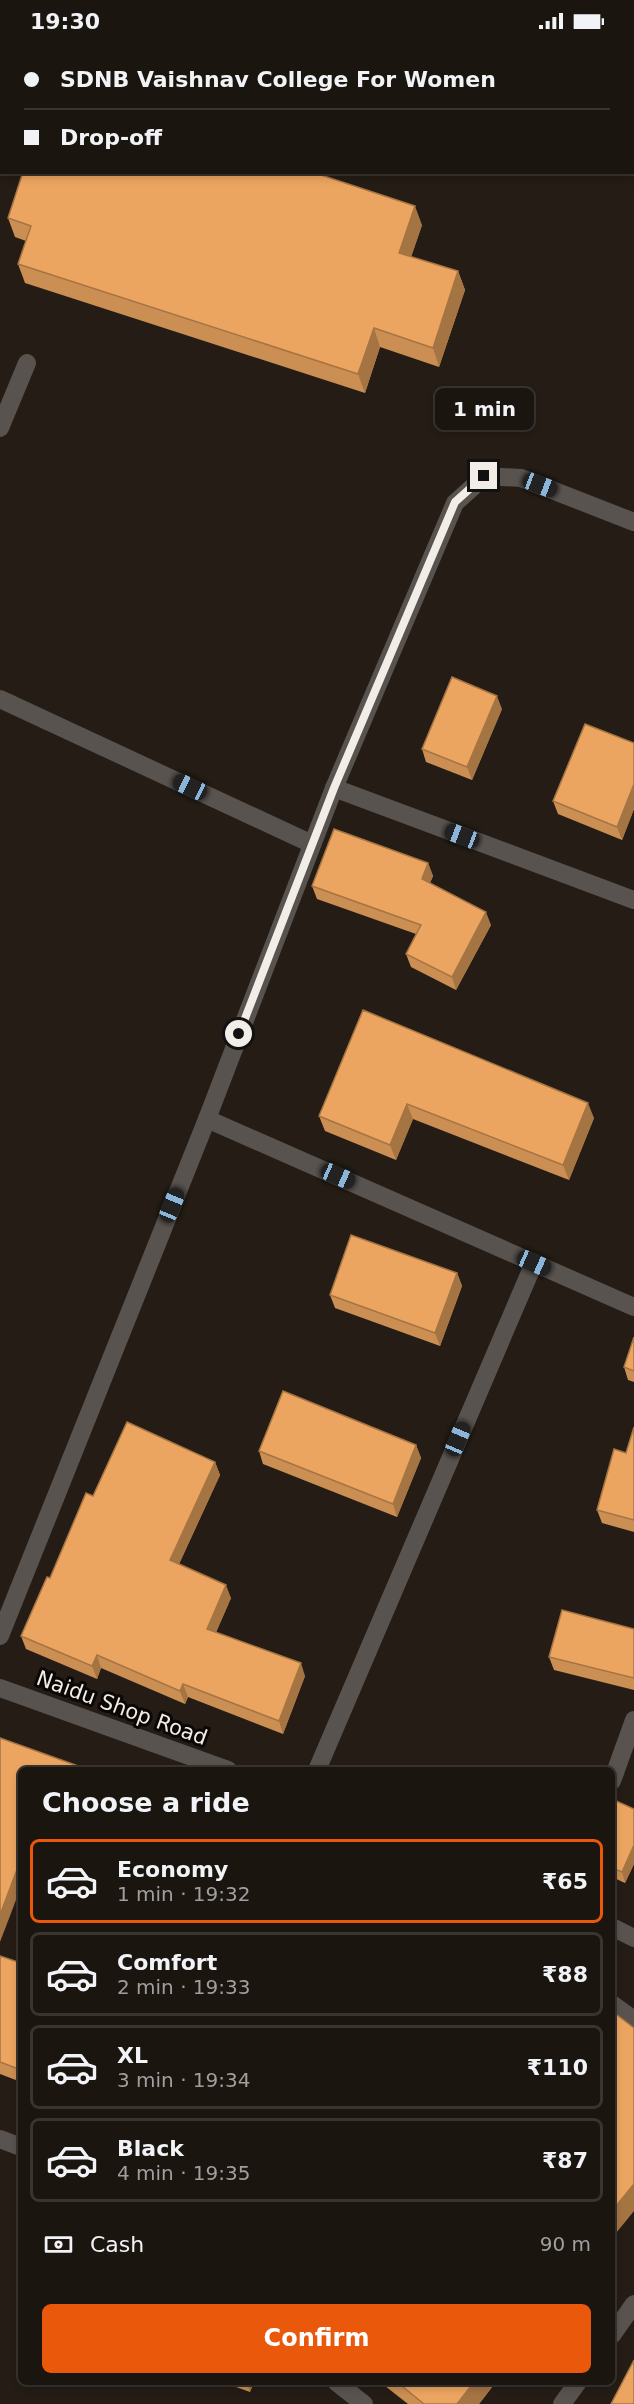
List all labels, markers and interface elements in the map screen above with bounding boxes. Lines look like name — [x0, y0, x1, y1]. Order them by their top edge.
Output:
text: 19:30 — [30, 9, 100, 34]
text: SDNB Vaishnav College For Women — [60, 67, 496, 92]
text: Drop-off — [60, 125, 162, 150]
callout: 1 min — [434, 389, 534, 431]
text: 1 min — [453, 397, 516, 421]
route end — [470, 462, 497, 489]
car — [520, 470, 560, 500]
car — [170, 771, 210, 803]
car — [442, 821, 482, 851]
route start — [225, 1020, 252, 1047]
car — [318, 1160, 358, 1192]
car — [157, 1185, 187, 1225]
car — [514, 1247, 554, 1279]
car — [443, 1419, 473, 1459]
street label: Naidu Shop Road — [33, 1666, 211, 1750]
text: Choose a ride — [42, 1787, 250, 1818]
icon: car — [45, 1854, 99, 1908]
text: Economy — [117, 1857, 228, 1882]
text: ₹65 — [542, 1869, 588, 1894]
text: 1 min · 19:32 — [117, 1882, 251, 1906]
icon: car — [45, 1947, 99, 2001]
text: Comfort — [117, 1950, 217, 1975]
text: ₹88 — [542, 1962, 588, 1987]
text: 2 min · 19:33 — [117, 1975, 251, 1999]
icon: car — [45, 2040, 99, 2094]
text: XL — [117, 2043, 148, 2068]
text: ₹110 — [527, 2055, 588, 2080]
text: 3 min · 19:34 — [117, 2068, 251, 2092]
icon: car — [45, 2133, 99, 2187]
text: Black — [117, 2136, 184, 2161]
text: ₹87 — [542, 2148, 588, 2173]
text: 4 min · 19:35 — [117, 2161, 251, 2185]
icon: cash — [42, 2228, 75, 2261]
text: Cash — [90, 2232, 144, 2257]
text: 90 m — [540, 2232, 591, 2256]
button: Confirm — [42, 2304, 591, 2373]

